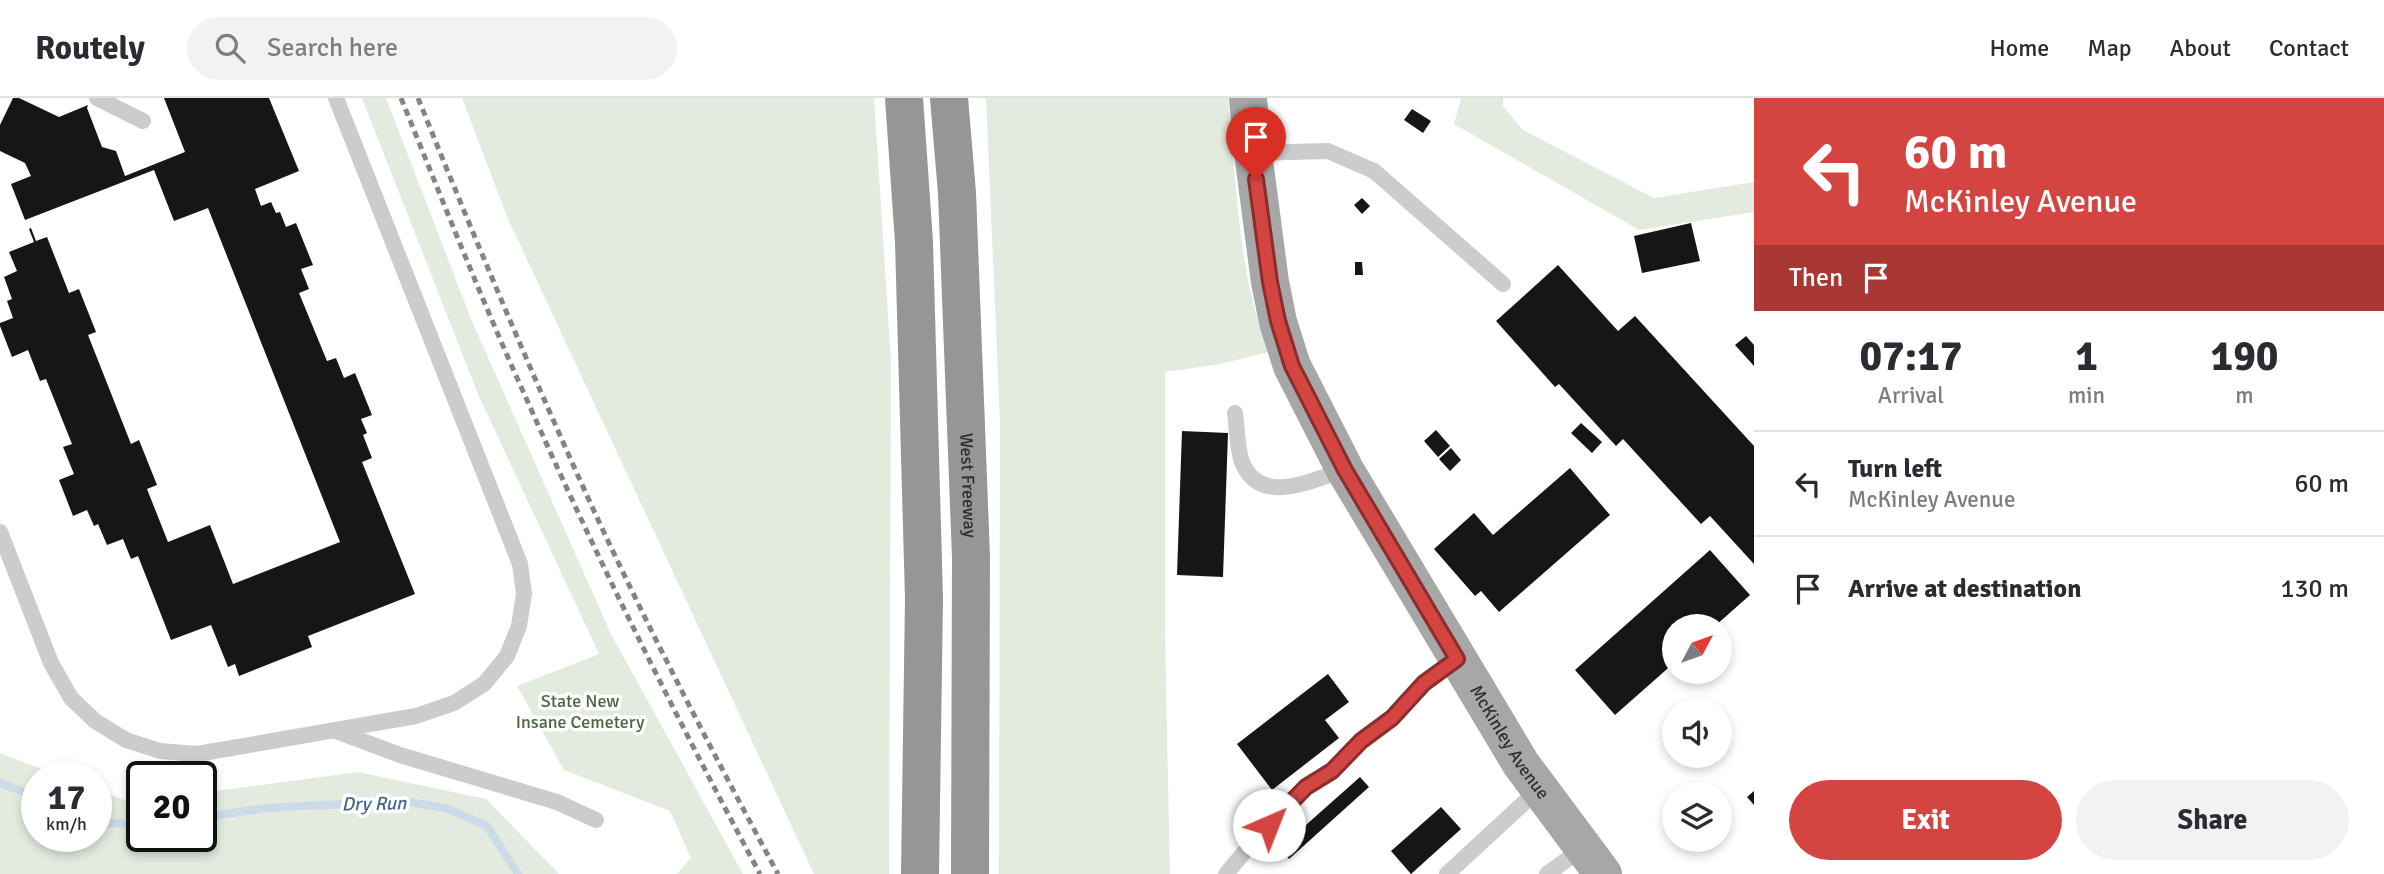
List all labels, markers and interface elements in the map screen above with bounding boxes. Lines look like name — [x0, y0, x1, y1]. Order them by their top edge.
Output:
search box — [187, 17, 677, 80]
text: Routely — [35, 28, 145, 69]
icon: search — [211, 29, 249, 67]
text: Search here — [267, 32, 398, 64]
text: Home — [1989, 33, 2049, 63]
text: Map — [2087, 33, 2132, 63]
text: About — [2170, 33, 2231, 63]
text: Contact — [2269, 33, 2349, 63]
pin — [1226, 107, 1286, 179]
icon: arrive — [1237, 118, 1275, 156]
text: 60 m — [1904, 122, 2007, 182]
icon: left — [1789, 126, 1880, 217]
text: McKinley Avenue — [1904, 182, 2137, 221]
icon: arrive — [1857, 259, 1895, 297]
text: Then — [1789, 262, 1843, 294]
text: 07:17 — [1859, 331, 1963, 382]
text: 1 — [2075, 331, 2098, 382]
text: 190 — [2210, 331, 2279, 382]
text: Arrival — [1878, 381, 1944, 410]
text: min — [2068, 381, 2105, 410]
text: m — [2235, 381, 2254, 410]
street label: West Freeway — [955, 433, 981, 539]
text: Turn left — [1848, 453, 1942, 485]
icon: left — [1789, 465, 1827, 503]
text: 60 m — [2294, 468, 2349, 500]
text: McKinley Avenue — [1848, 485, 2015, 514]
icon: arrive — [1789, 570, 1827, 608]
text: Arrive at destination — [1848, 573, 2081, 605]
text: 130 m — [2280, 573, 2349, 605]
north arrow — [1662, 614, 1732, 684]
map controls — [1662, 614, 1732, 852]
street label: McKinley Avenue — [1465, 681, 1554, 803]
park label: State New Insane Cemetery — [516, 690, 645, 733]
button: sound — [1662, 698, 1732, 768]
speed limit sign: 20 — [126, 761, 217, 852]
text: 17 — [48, 776, 85, 819]
button: Exit — [1789, 780, 2062, 860]
button: Share — [2076, 780, 2349, 860]
button: layers — [1662, 782, 1732, 852]
position arrow — [1232, 788, 1306, 862]
water label: Dry Run — [341, 791, 407, 817]
text: km/h — [46, 813, 87, 835]

